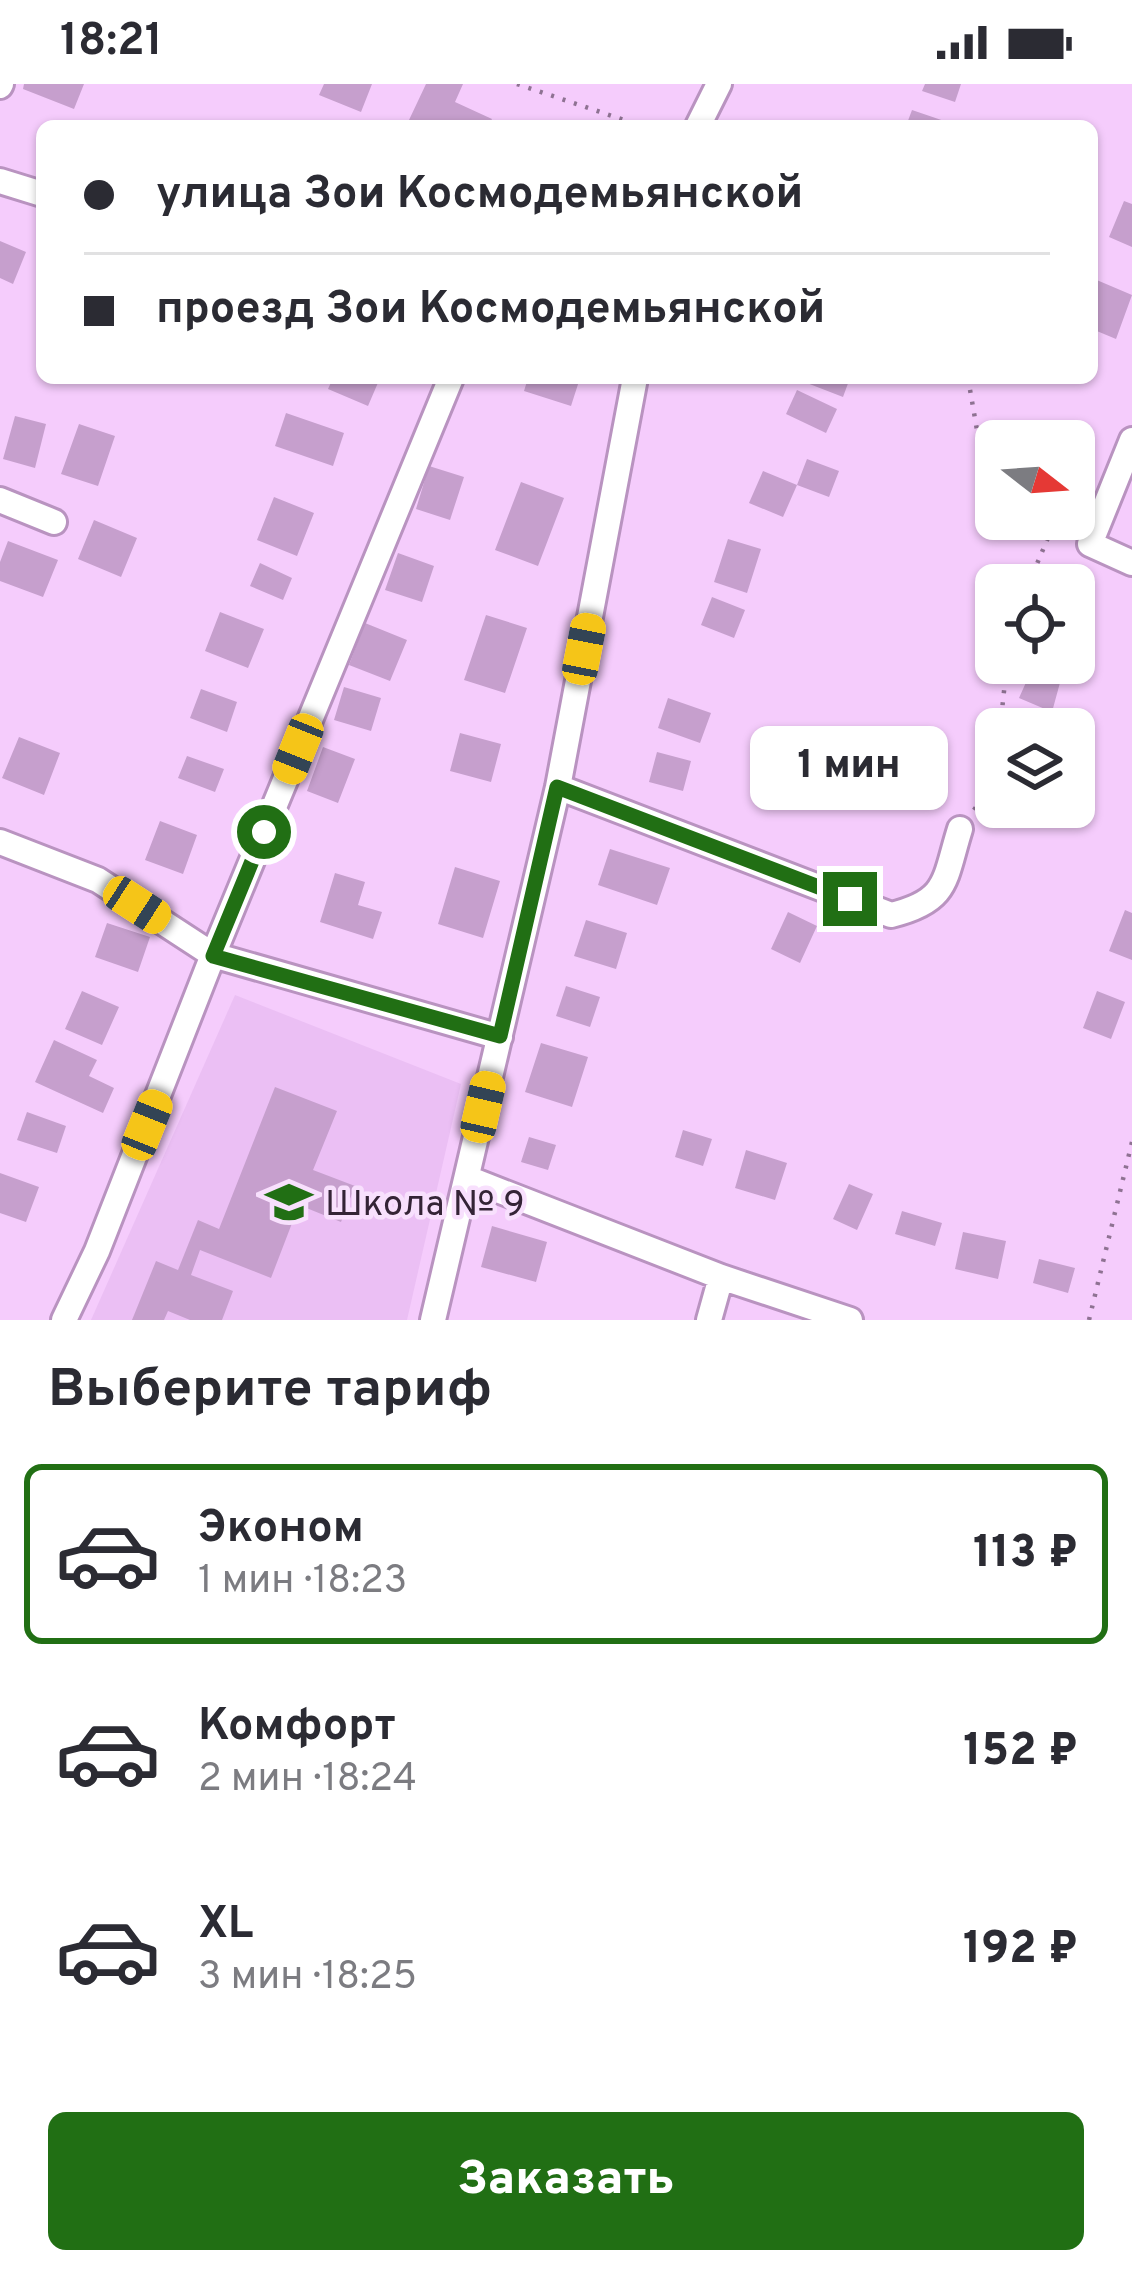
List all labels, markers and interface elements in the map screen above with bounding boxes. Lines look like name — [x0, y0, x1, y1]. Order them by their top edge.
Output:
text: 18:21 — [60, 14, 163, 71]
text: улица Зои Космодемьянской — [156, 167, 803, 224]
text: проезд Зои Космодемьянской — [156, 282, 825, 339]
north arrow — [975, 420, 1095, 540]
map controls — [975, 420, 1095, 828]
button: locate — [975, 564, 1095, 684]
car — [559, 610, 609, 688]
button: layers — [975, 708, 1095, 828]
car — [268, 709, 328, 789]
callout: 1 мин — [751, 725, 949, 809]
text: 1 мин — [798, 743, 900, 792]
route start — [237, 805, 291, 859]
car — [97, 870, 177, 940]
route end — [823, 872, 877, 926]
car — [457, 1068, 509, 1146]
car — [117, 1085, 177, 1165]
school or university icon: Школа № 9 — [264, 1177, 314, 1227]
place label: Школа № 9 — [325, 1183, 525, 1229]
text: Выберите тариф — [48, 1357, 492, 1426]
icon: car — [54, 1500, 162, 1608]
text: Эконом — [198, 1501, 364, 1558]
text: 113 ₽ — [973, 1526, 1078, 1583]
text: 1 мин · 18:23 — [198, 1558, 407, 1607]
icon: car — [54, 1698, 162, 1806]
text: Комфорт — [198, 1699, 396, 1756]
text: 152 ₽ — [963, 1724, 1078, 1781]
text: 2 мин · 18:24 — [198, 1756, 417, 1805]
icon: car — [54, 1896, 162, 2004]
text: XL — [198, 1897, 253, 1954]
text: 192 ₽ — [963, 1922, 1078, 1979]
text: 3 мин · 18:25 — [198, 1954, 417, 2003]
button: Заказать — [48, 2112, 1084, 2250]

